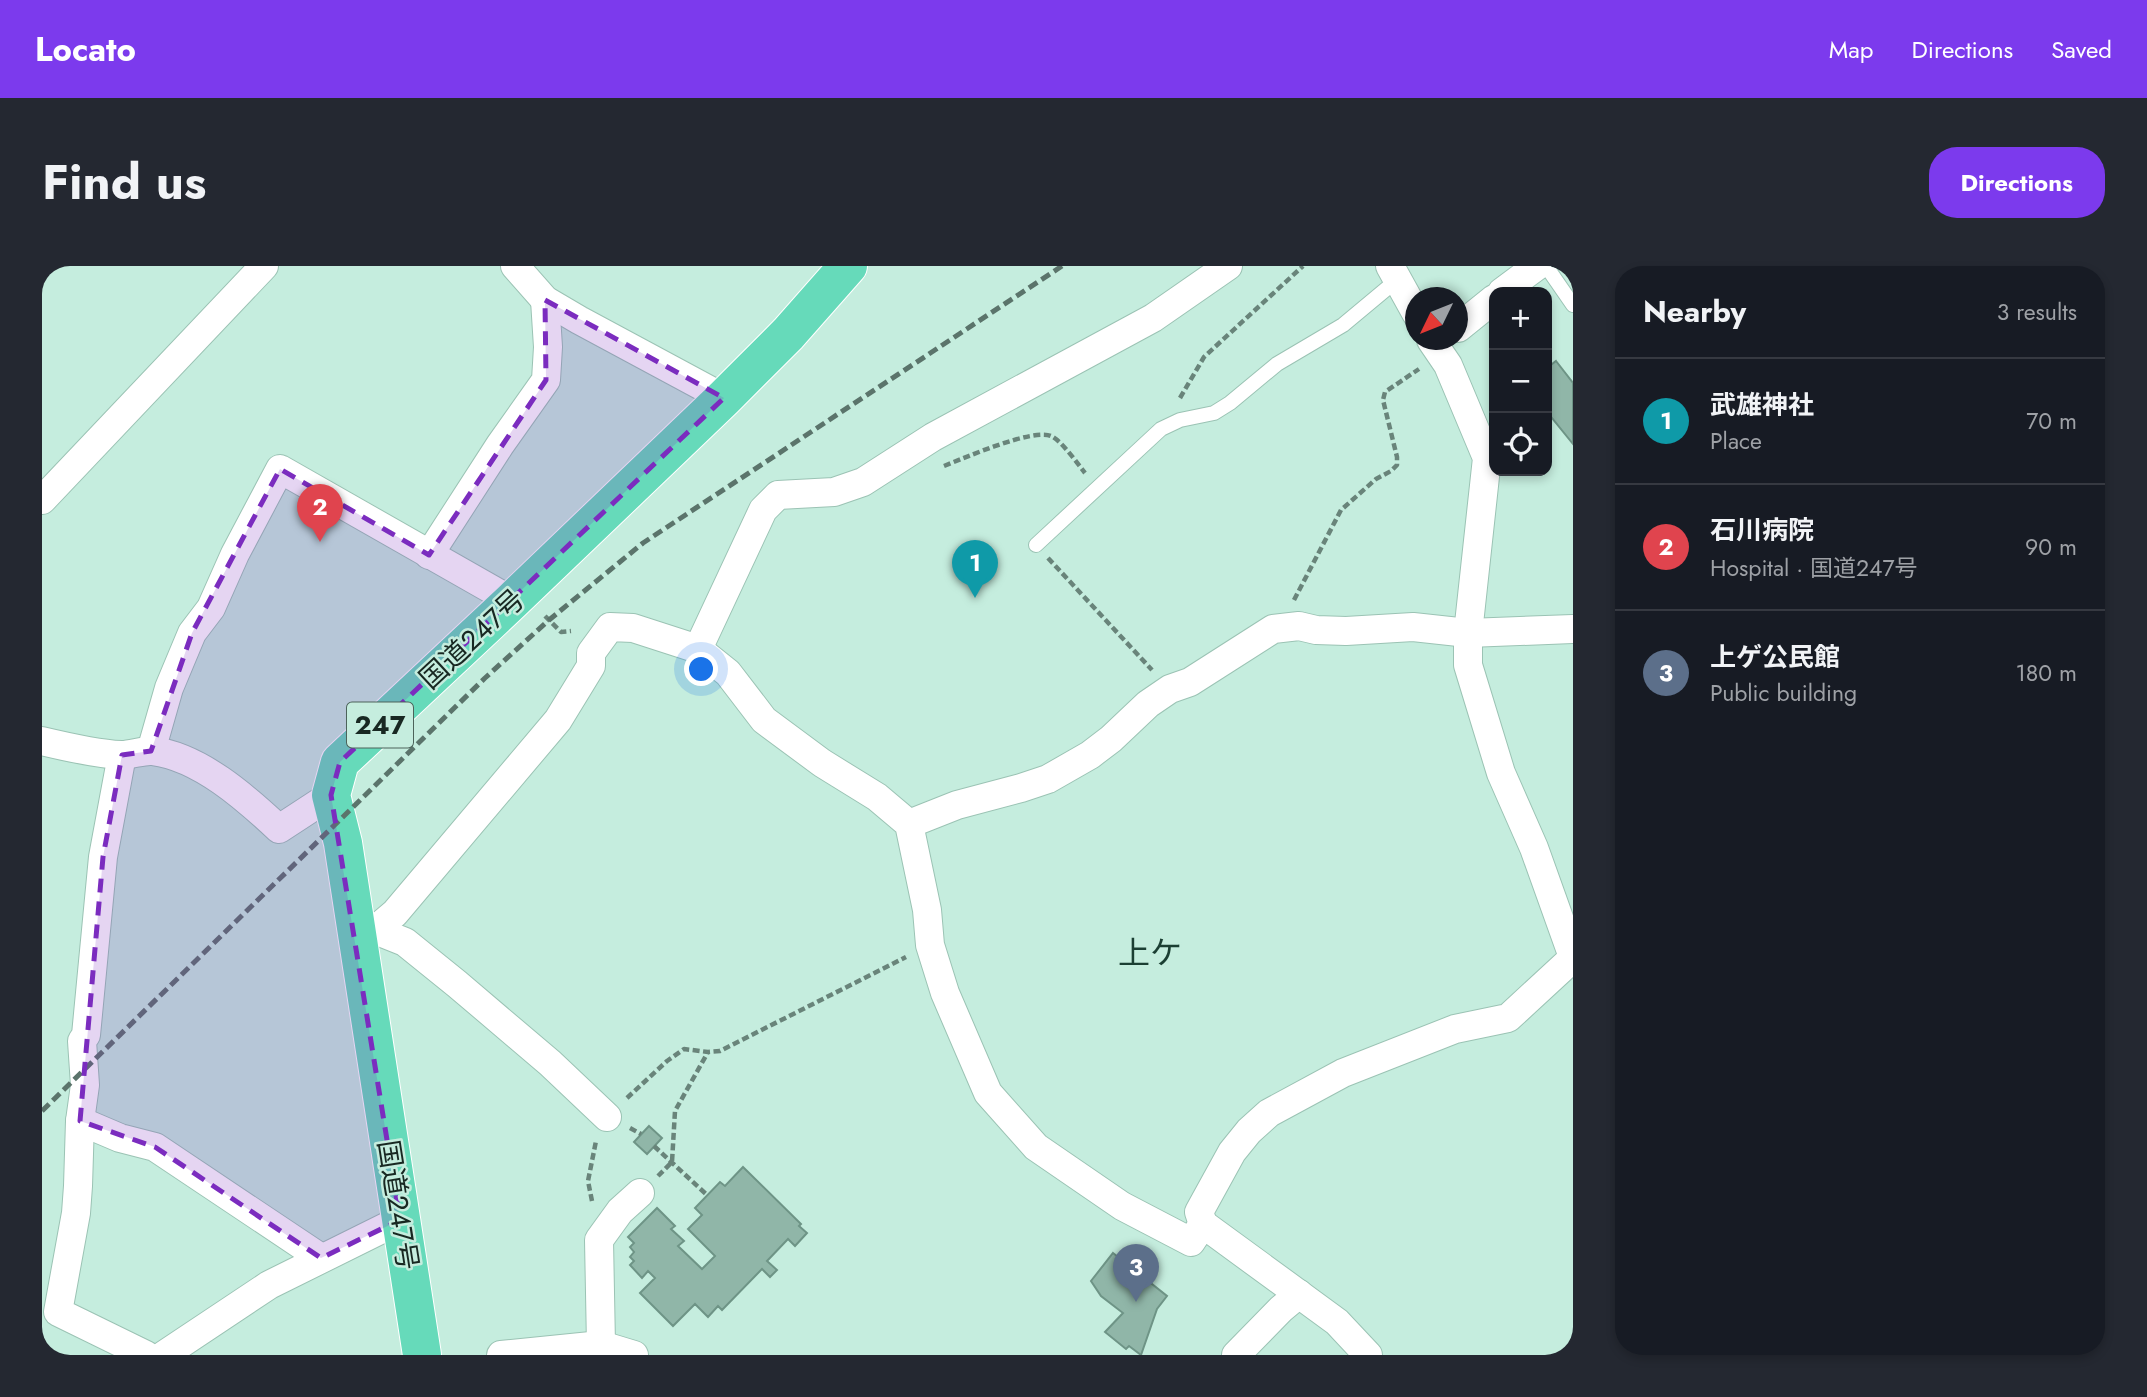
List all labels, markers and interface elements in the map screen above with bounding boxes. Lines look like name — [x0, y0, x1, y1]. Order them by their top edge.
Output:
text: Locato — [35, 26, 136, 73]
text: Map — [1829, 32, 1874, 67]
text: Directions — [1912, 32, 2013, 67]
text: Saved — [2051, 32, 2112, 67]
text: Find us — [42, 147, 206, 217]
button: Directions — [1929, 147, 2105, 218]
north arrow — [1405, 287, 1468, 350]
map controls — [1489, 287, 1552, 476]
button: + — [1489, 287, 1552, 350]
text: Nearby — [1643, 290, 1746, 333]
text: 3 results — [1997, 295, 2077, 329]
button: − — [1489, 350, 1552, 413]
text: 武雄神社 — [1710, 386, 1814, 424]
text: 1 — [1660, 404, 1672, 438]
text: 70 m — [2026, 404, 2077, 438]
button: locate — [1489, 413, 1552, 476]
text: Place — [1710, 424, 1762, 458]
pin: 2 — [297, 484, 343, 542]
text: 石川病院 — [1710, 511, 1814, 549]
text: 2 — [1658, 530, 1674, 564]
text: 90 m — [2025, 530, 2077, 564]
pin: 1 — [952, 540, 998, 598]
text: Hospital · 国道247号 — [1710, 551, 1918, 585]
street label: 国道247号 — [410, 579, 534, 699]
text: 上ゲ公民館 — [1710, 638, 1840, 676]
your location — [684, 652, 718, 686]
text: 3 — [1659, 656, 1673, 690]
text: 180 m — [2015, 656, 2077, 690]
text: Public building — [1710, 676, 1857, 710]
road number: 247 — [347, 702, 413, 747]
district label: 上ケ — [1118, 930, 1182, 976]
street label: 国道247号 — [368, 1137, 428, 1273]
pin: 3 — [1113, 1244, 1159, 1302]

